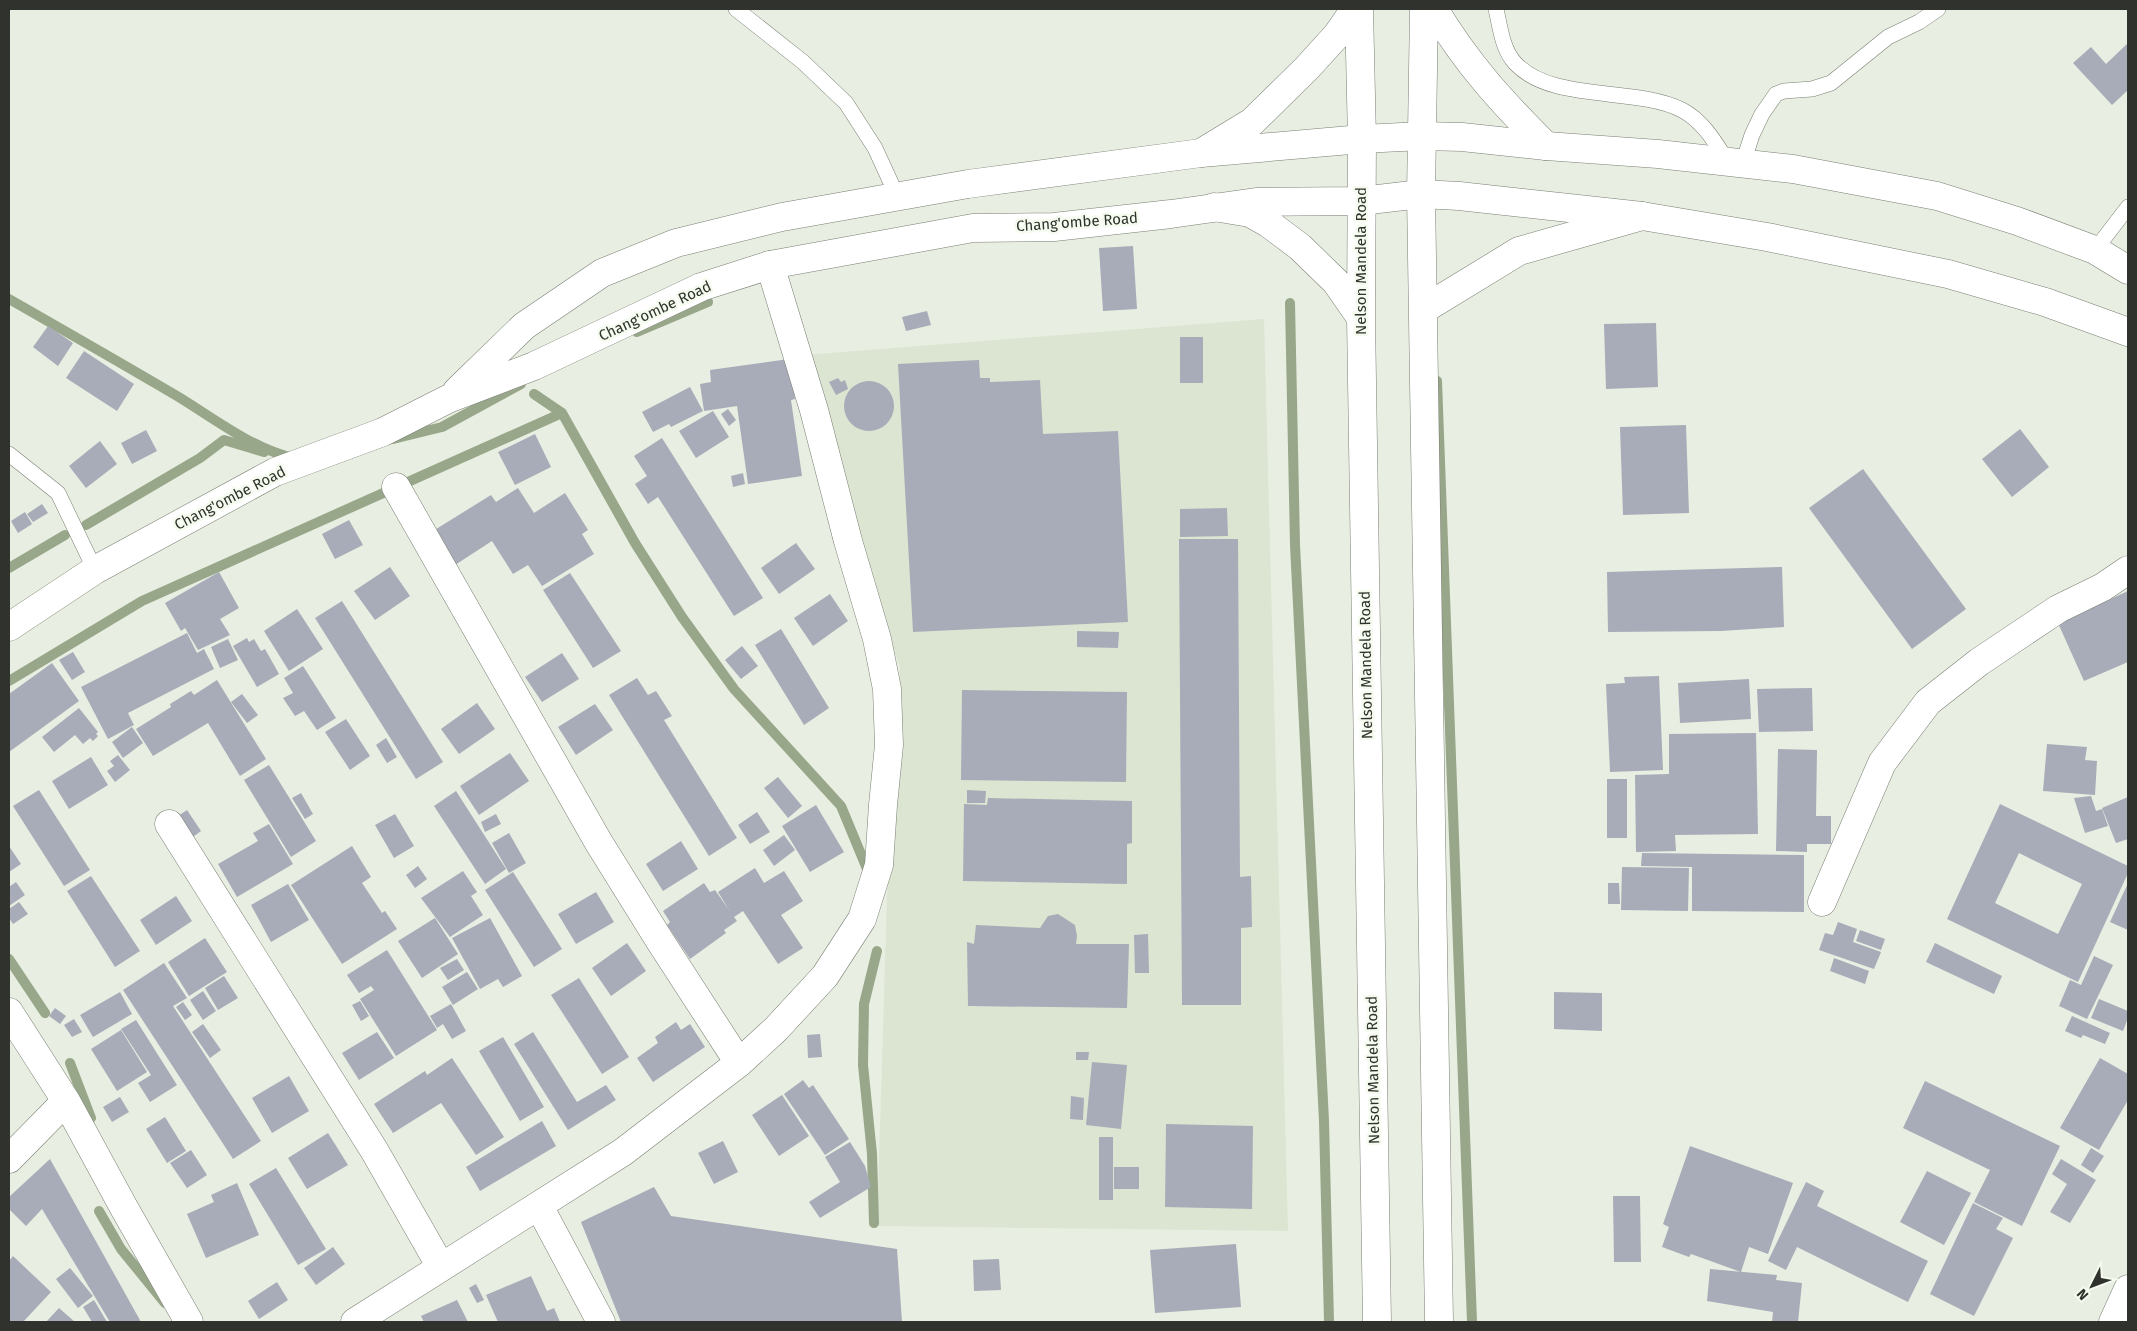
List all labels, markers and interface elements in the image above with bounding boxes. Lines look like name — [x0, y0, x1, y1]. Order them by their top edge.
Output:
street label: Nelson Mandela Road — [1352, 187, 1370, 335]
street label: Chang'ombe Road — [1015, 209, 1139, 235]
street label: Chang'ombe Road — [596, 277, 714, 345]
street label: Chang'ombe Road — [171, 462, 289, 534]
street label: Nelson Mandela Road — [1356, 591, 1376, 739]
street label: Nelson Mandela Road — [1363, 996, 1383, 1144]
north arrow — [2067, 1261, 2117, 1311]
text: N — [2073, 1285, 2092, 1304]

